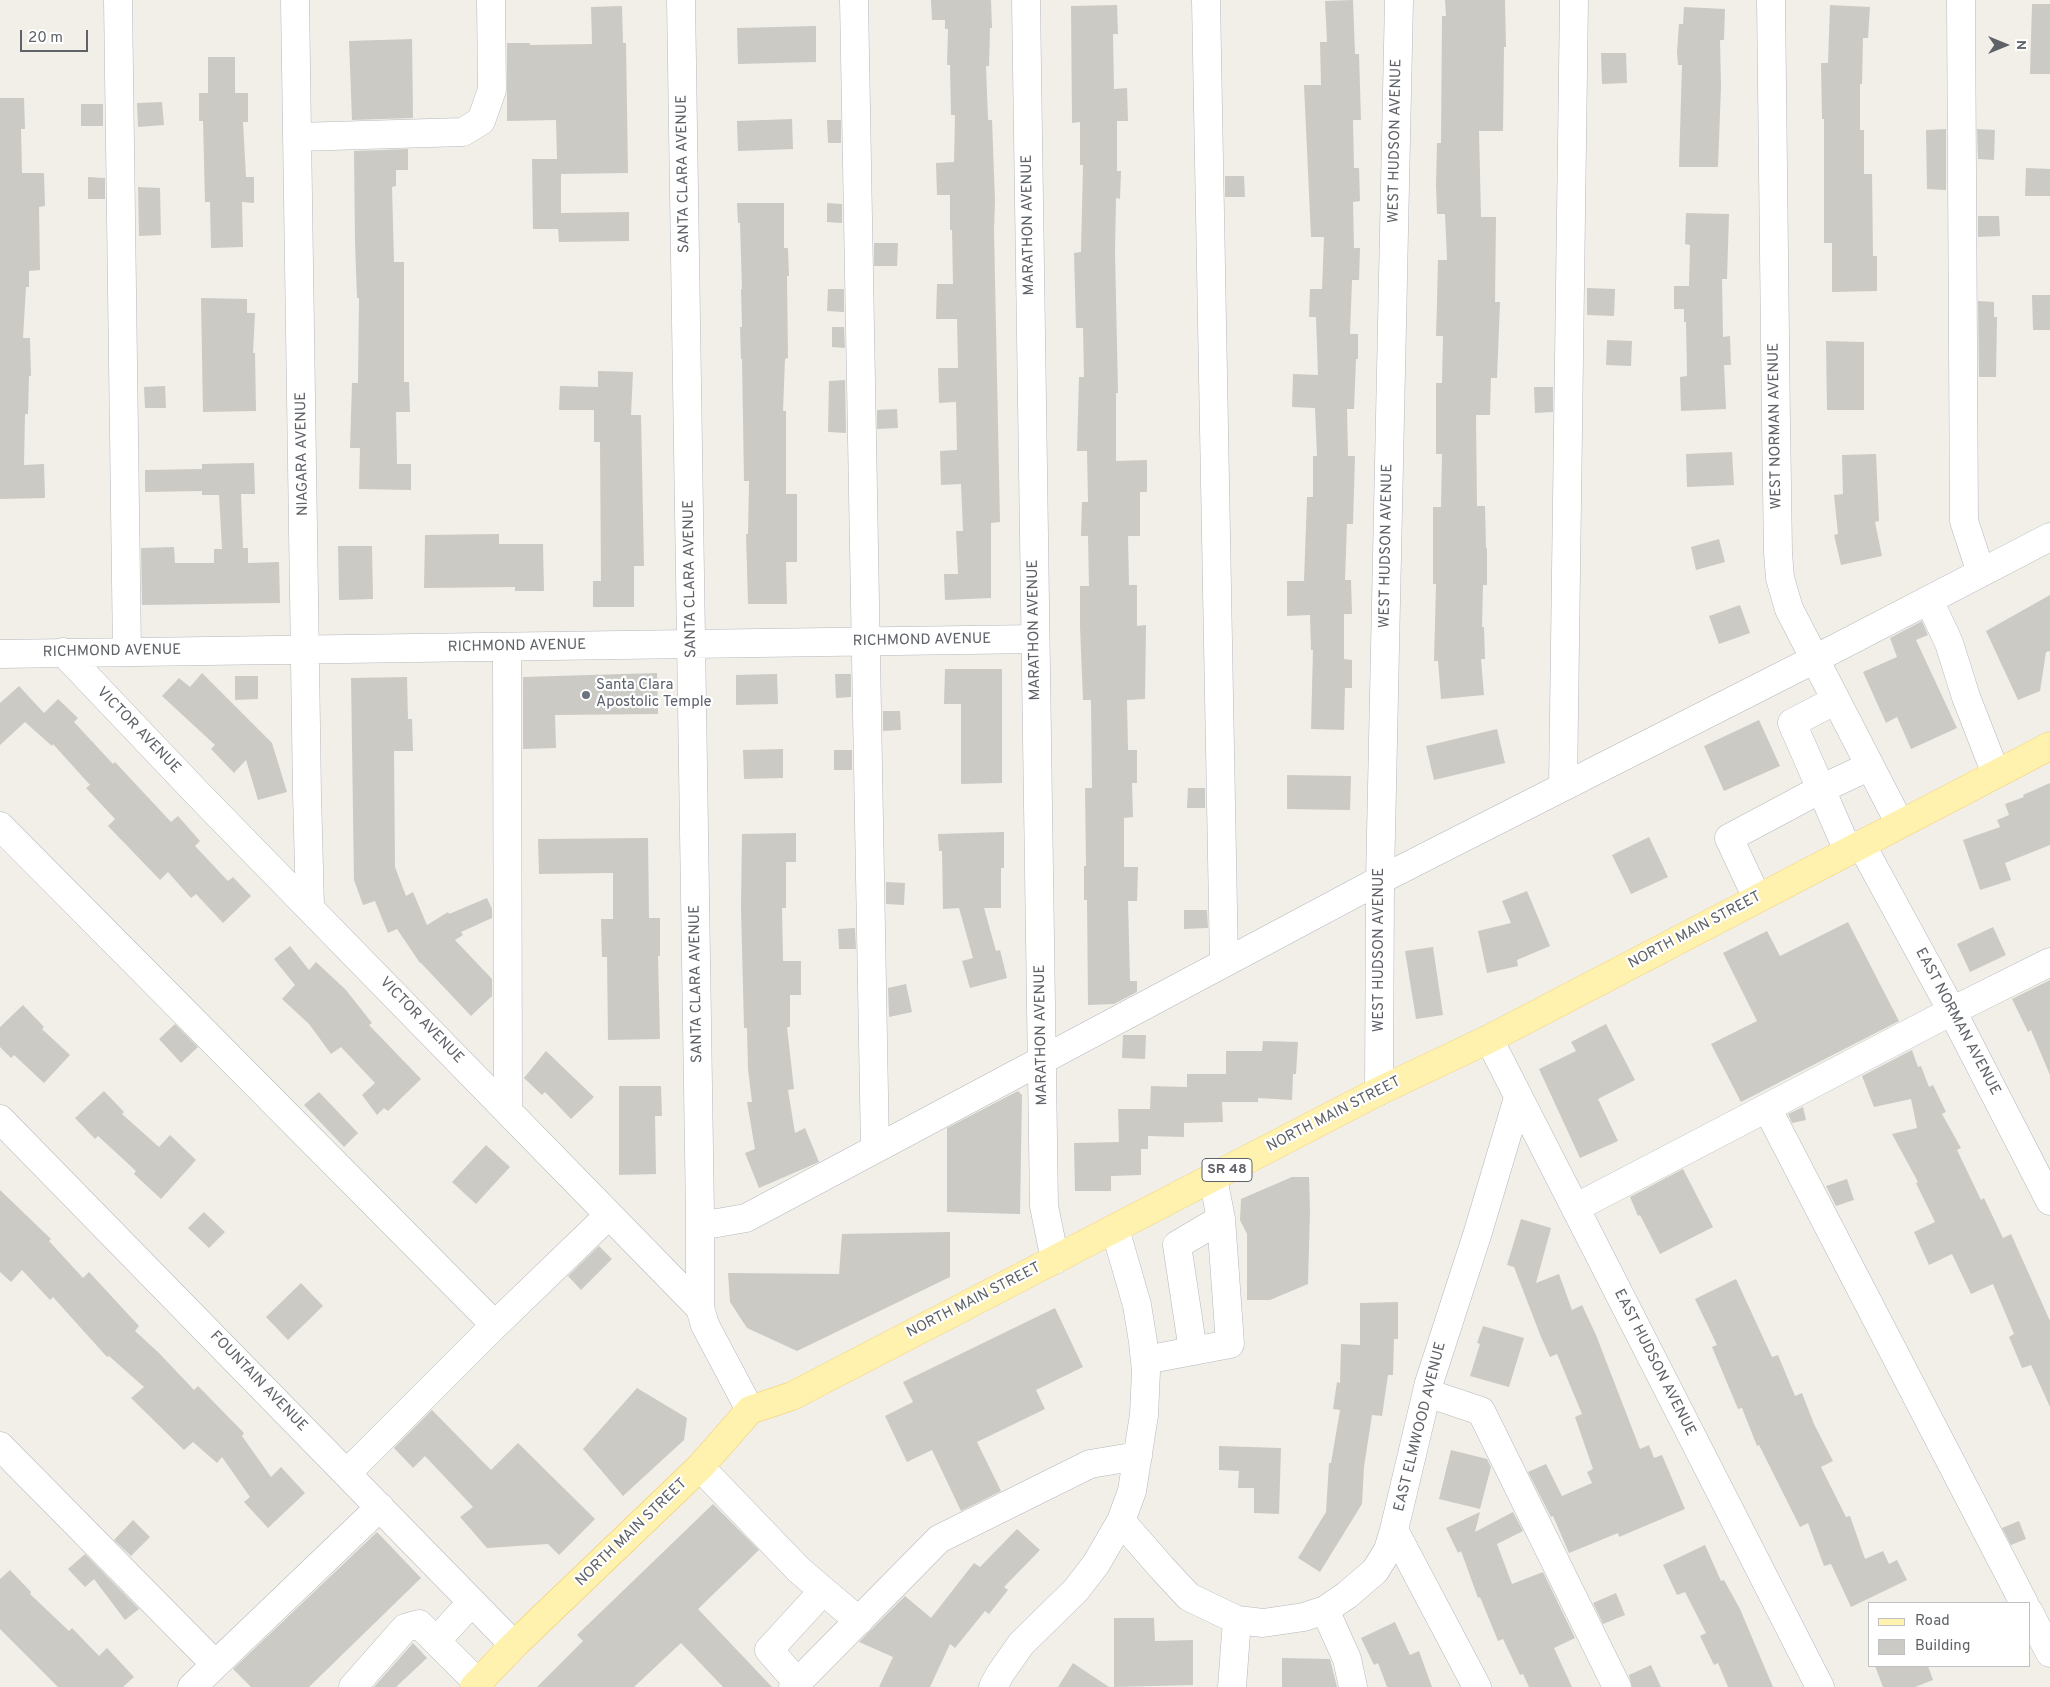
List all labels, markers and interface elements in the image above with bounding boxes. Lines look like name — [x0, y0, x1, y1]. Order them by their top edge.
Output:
scale bar — [22, 20, 90, 52]
north arrow — [1980, 20, 2030, 70]
text: 20 m — [28, 29, 63, 48]
text: N — [2012, 40, 2029, 50]
street label: WEST HUDSON AVENUE — [1386, 59, 1406, 223]
street label: SANTA CLARA AVENUE — [674, 95, 694, 253]
street label: MARATHON AVENUE — [1019, 154, 1039, 296]
street label: WEST NORMAN AVENUE — [1766, 343, 1786, 509]
street label: NIAGARA AVENUE — [293, 392, 313, 516]
street label: WEST HUDSON AVENUE — [1377, 464, 1397, 628]
street label: SANTA CLARA AVENUE — [681, 500, 701, 658]
street label: MARATHON AVENUE — [1025, 559, 1045, 701]
street label: RICHMOND AVENUE — [853, 631, 991, 651]
street label: RICHMOND AVENUE — [448, 637, 586, 657]
street label: RICHMOND AVENUE — [43, 642, 181, 662]
place label: Santa Clara Apostolic Temple — [596, 677, 712, 712]
street label: VICTOR AVENUE — [92, 684, 184, 778]
marker: Santa Clara Apostolic Temple — [580, 689, 592, 701]
street label: WEST HUDSON AVENUE — [1371, 868, 1389, 1032]
street label: NORTH MAIN STREET — [1626, 888, 1764, 974]
street label: SANTA CLARA AVENUE — [687, 905, 707, 1063]
street label: EAST NORMAN AVENUE — [1910, 945, 2004, 1099]
street label: MARATHON AVENUE — [1032, 964, 1052, 1106]
street label: VICTOR AVENUE — [375, 974, 467, 1068]
street label: NORTH MAIN STREET — [1264, 1073, 1404, 1157]
road number: SR 48 — [1202, 1158, 1252, 1182]
street label: NORTH MAIN STREET — [904, 1259, 1044, 1343]
street label: EAST HUDSON AVENUE — [1609, 1287, 1699, 1439]
street label: FOUNTAIN AVENUE — [205, 1328, 311, 1436]
street label: EAST ELMWOOD AVENUE — [1391, 1340, 1451, 1514]
street label: NORTH MAIN STREET — [573, 1475, 691, 1591]
legend — [1868, 1602, 2030, 1667]
text: Road — [1915, 1612, 1950, 1631]
text: Building — [1915, 1637, 1970, 1656]

